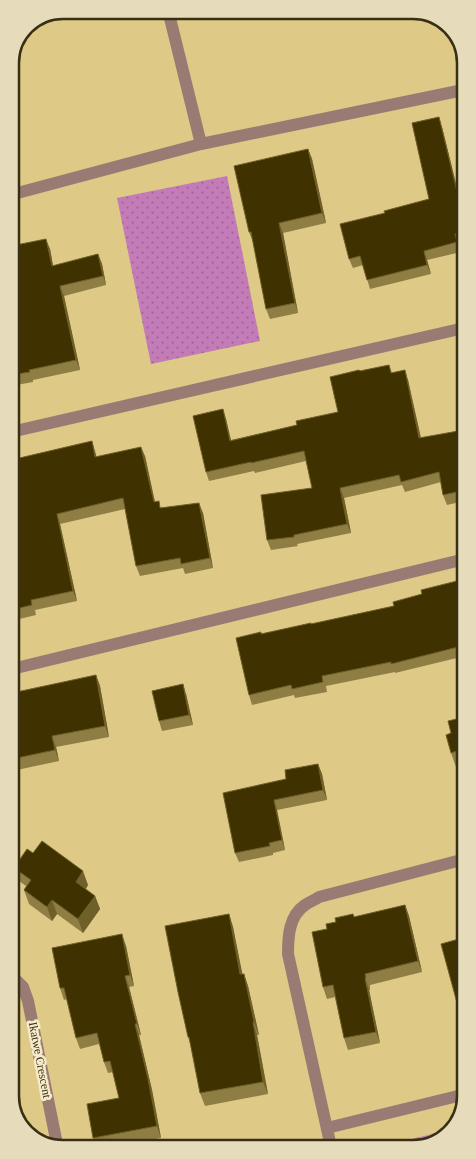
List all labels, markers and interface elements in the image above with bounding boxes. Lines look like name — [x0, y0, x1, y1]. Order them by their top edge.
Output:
street label: Ikatwe Crescent — [26, 1021, 54, 1100]

